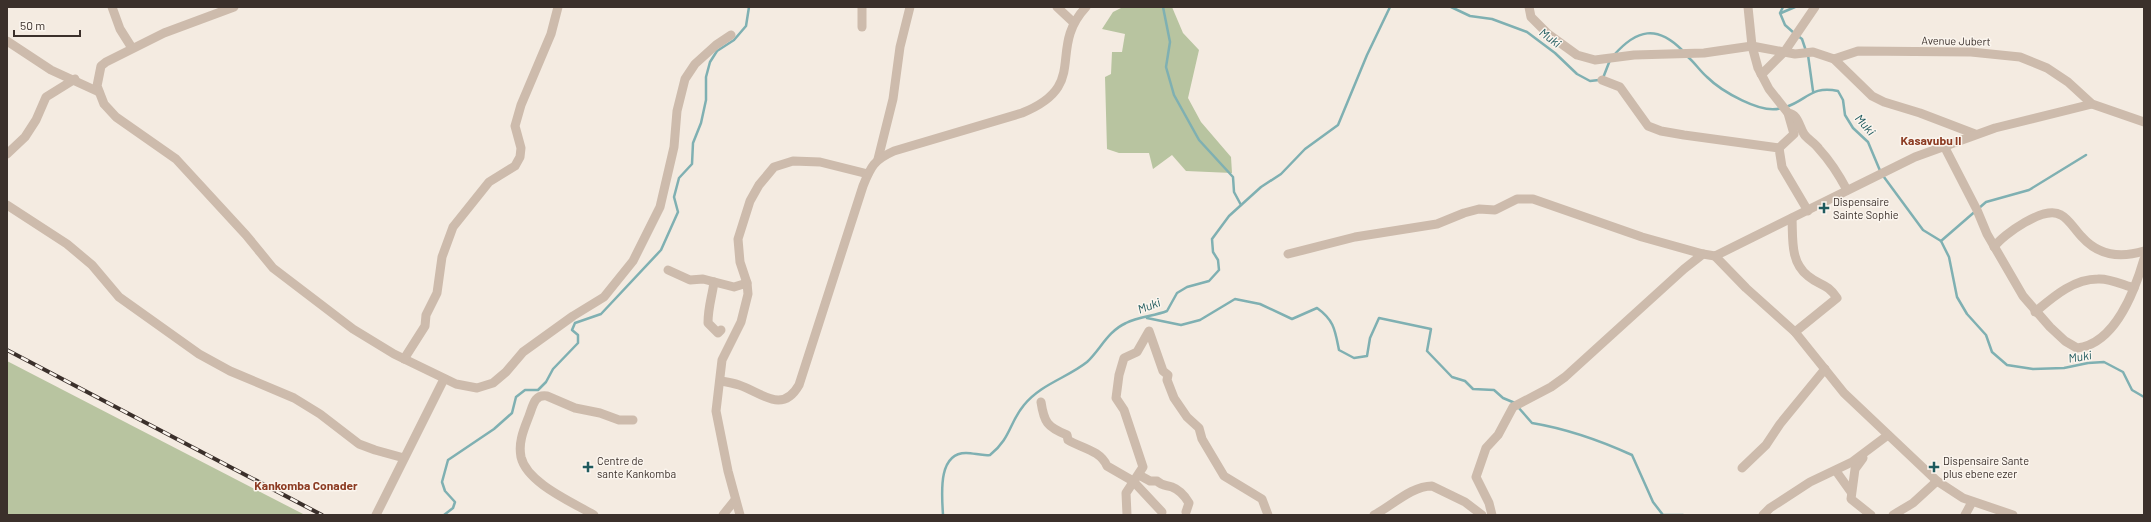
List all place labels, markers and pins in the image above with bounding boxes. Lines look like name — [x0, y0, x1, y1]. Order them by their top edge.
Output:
place label: Dispensaire Sainte Sophie — [1833, 195, 1899, 221]
marker: Dispensaire Sainte Sophie — [1818, 202, 1830, 214]
place label: Centre de sante Kankomba — [597, 454, 676, 480]
place label: Dispensaire Sante plus ebene ezer — [1943, 454, 2029, 480]
marker: Centre de sante Kankomba — [582, 461, 594, 473]
marker: Dispensaire Sante plus ebene ezer — [1928, 461, 1940, 473]

